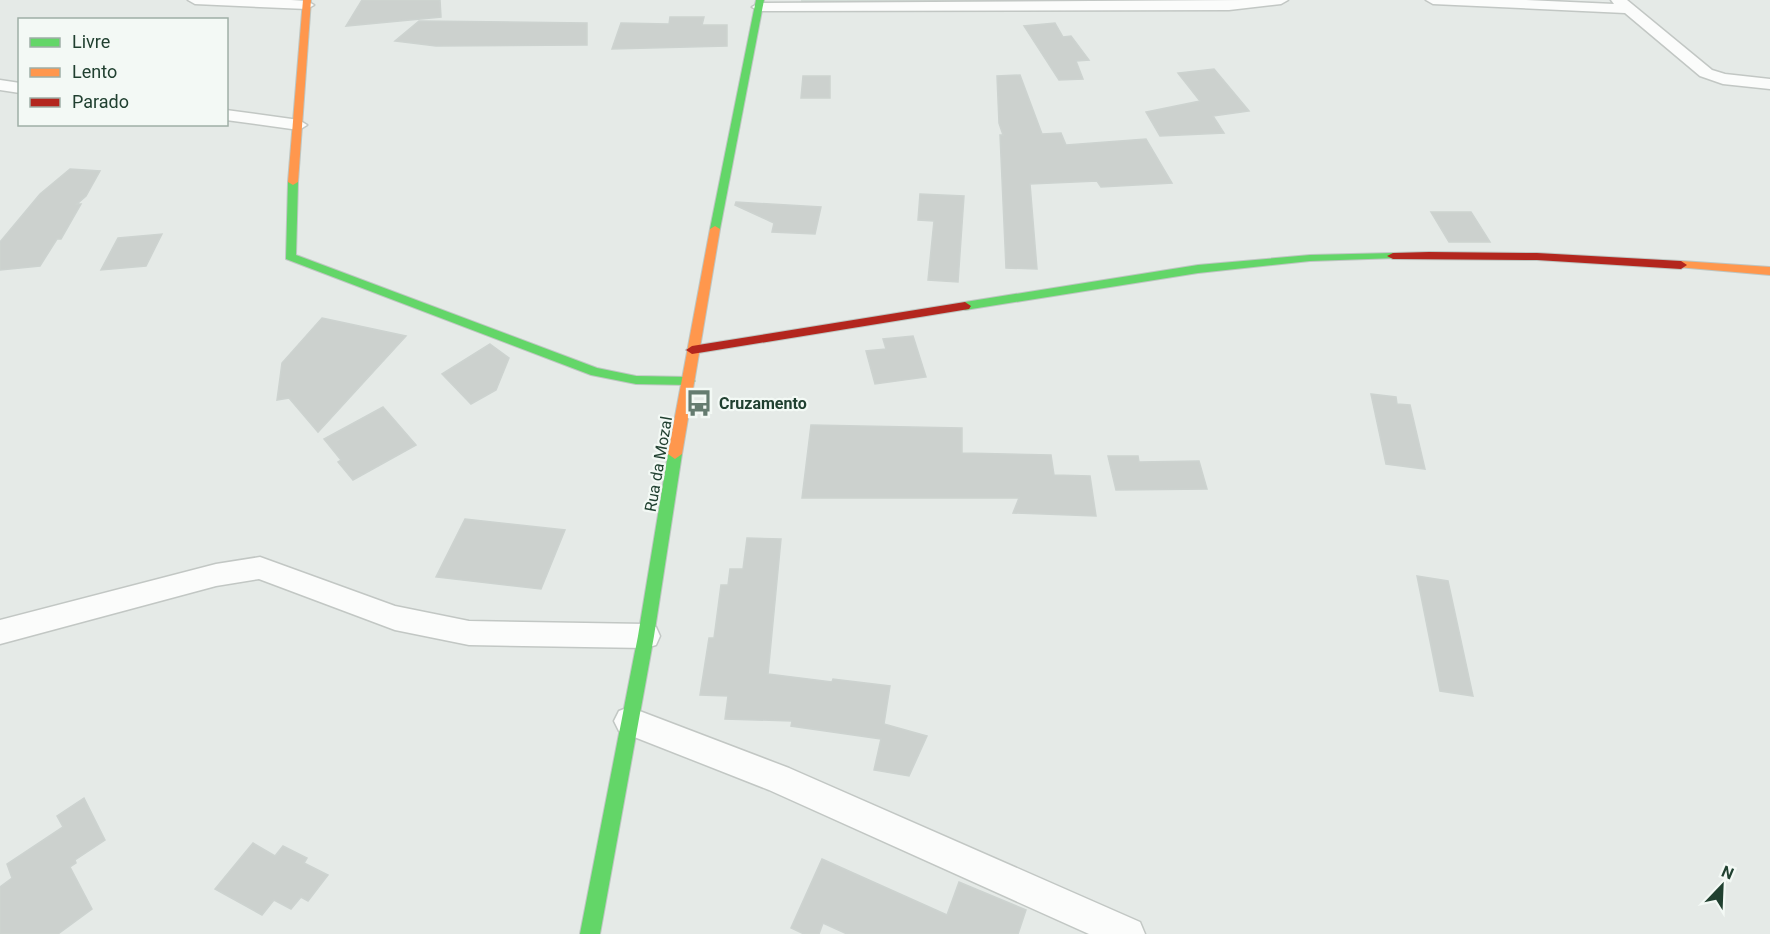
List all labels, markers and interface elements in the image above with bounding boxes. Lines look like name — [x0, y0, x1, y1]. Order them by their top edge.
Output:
legend — [18, 18, 228, 126]
text: Livre — [72, 31, 110, 52]
text: Lento — [72, 61, 117, 82]
text: Parado — [72, 91, 129, 112]
bus stop icon: Cruzamento — [684, 388, 714, 418]
place label: Cruzamento — [719, 394, 807, 413]
street label: Rua da Mozal — [641, 415, 676, 513]
north arrow — [1692, 856, 1752, 916]
text: N — [1719, 862, 1737, 884]

